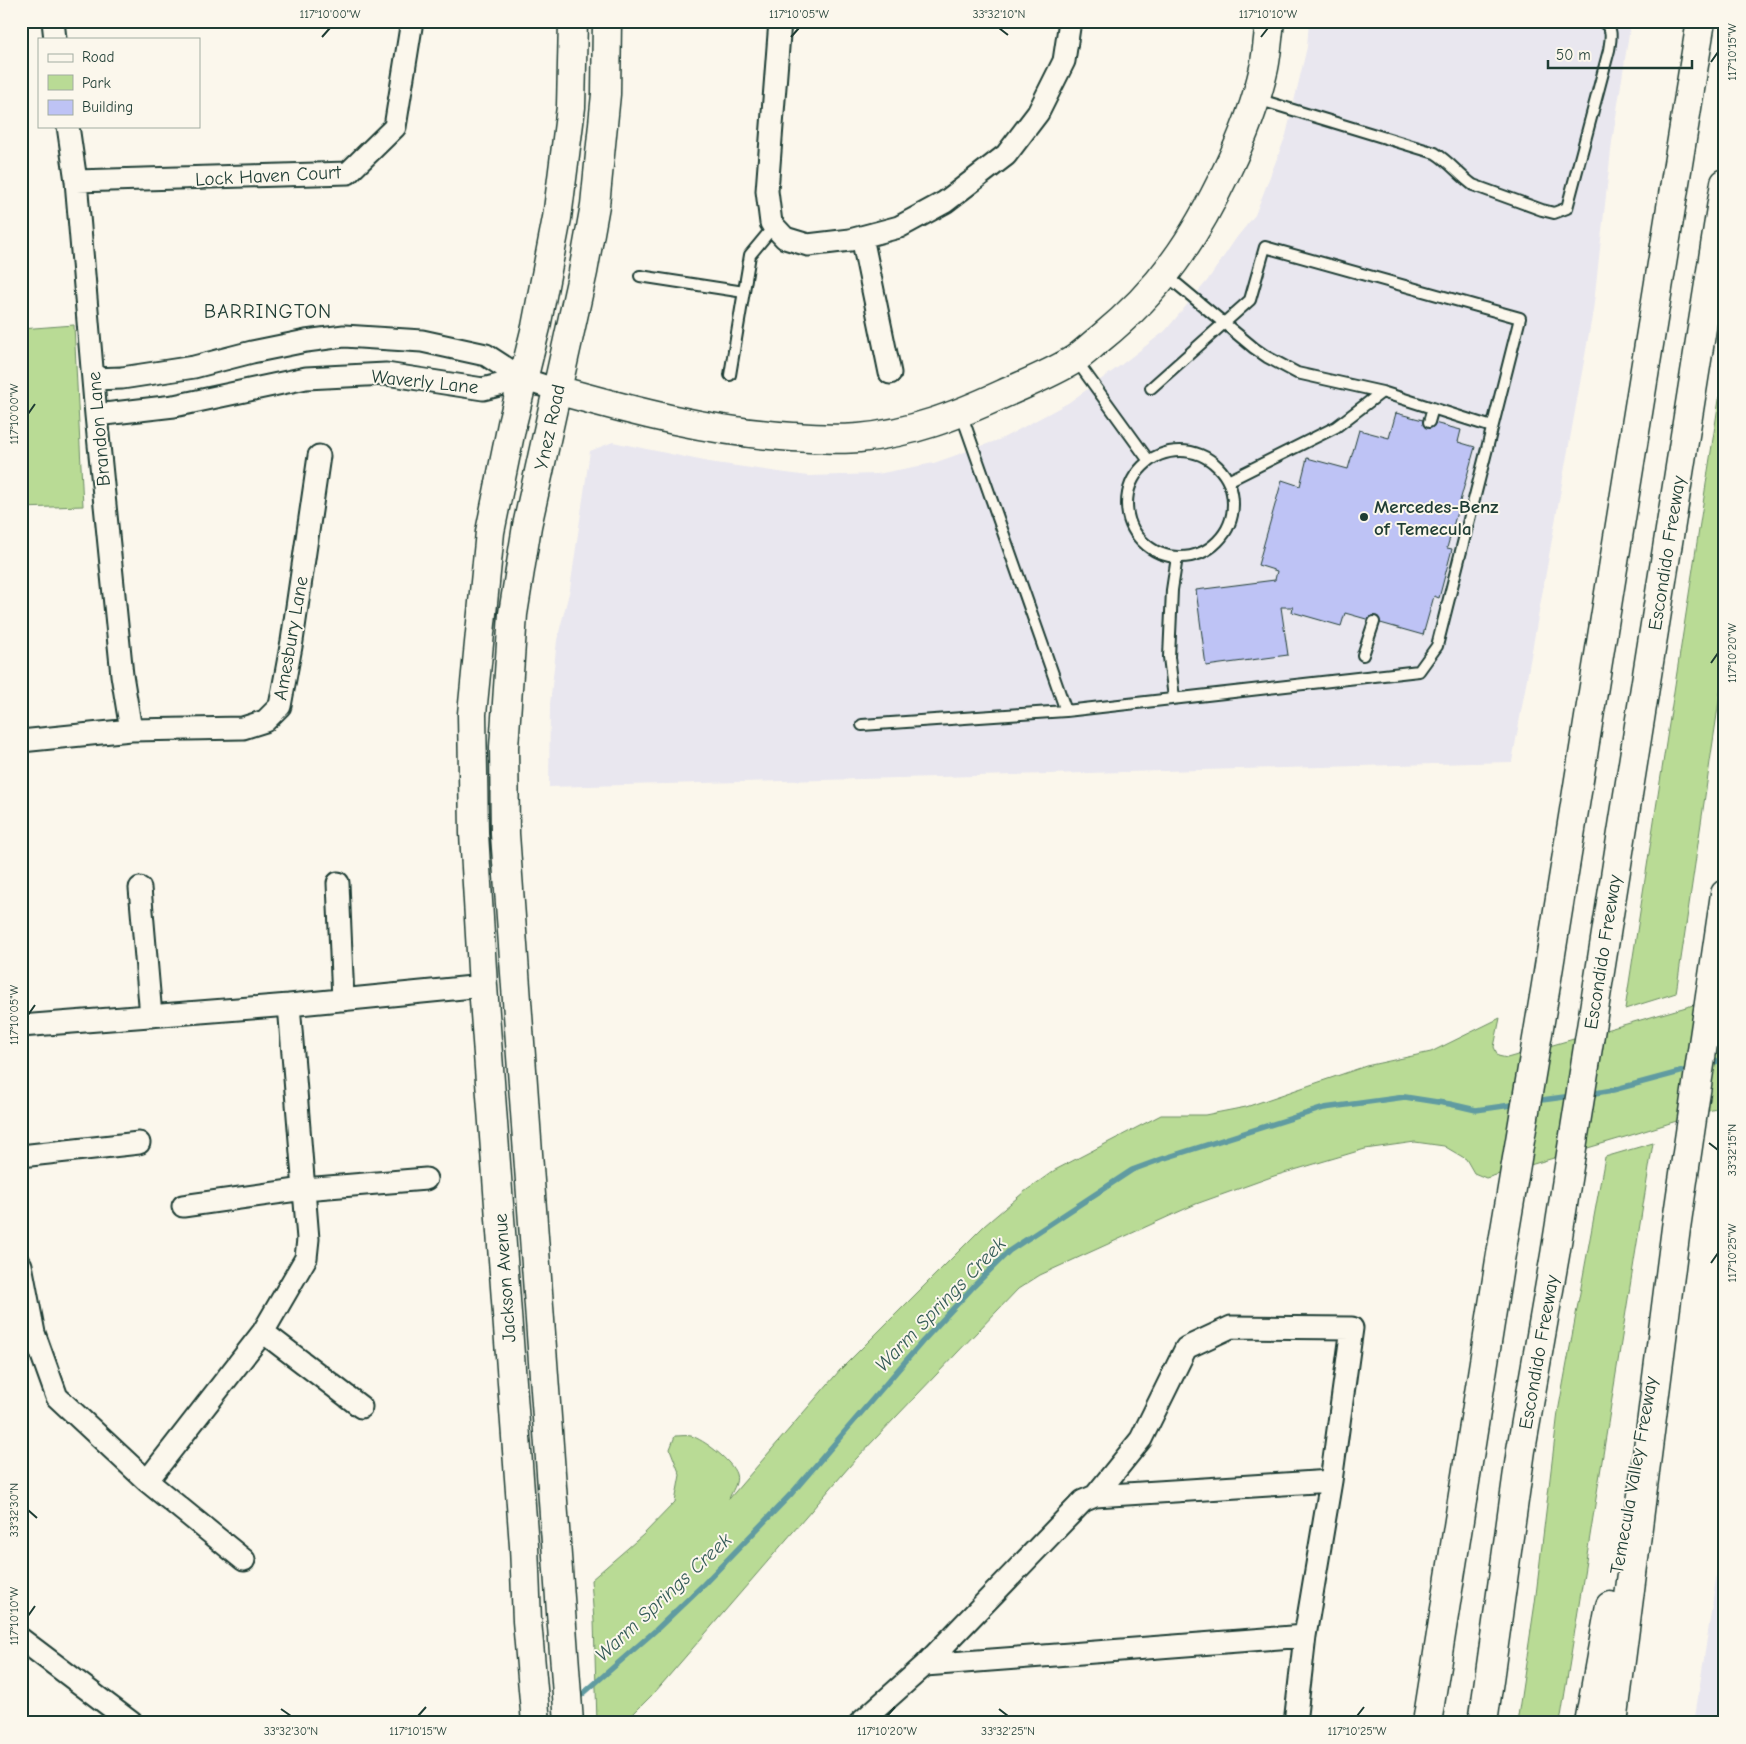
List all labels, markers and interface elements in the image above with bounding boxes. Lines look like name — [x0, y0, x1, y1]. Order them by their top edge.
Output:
text: 117°10'00"W — [300, 7, 361, 21]
text: 117°10'05"W — [769, 7, 830, 21]
text: 33°32'10"N — [972, 7, 1026, 21]
text: 117°10'10"W — [1239, 7, 1298, 21]
text: 117°10'15"W — [1725, 23, 1739, 81]
legend — [38, 38, 200, 128]
scale bar — [1548, 38, 1692, 70]
text: 50 m — [1556, 46, 1591, 64]
text: Road — [82, 48, 114, 66]
text: Park — [82, 74, 111, 92]
text: Building — [82, 98, 133, 116]
street label: Lock Haven Court — [195, 161, 342, 191]
district label: BARRINGTON — [204, 300, 332, 323]
street label: Waverly Lane — [370, 365, 480, 399]
street label: Brandon Lane — [83, 371, 115, 487]
street label: Ynez Road — [530, 382, 570, 472]
text: 117°10'00"W — [7, 383, 21, 444]
street label: Escondido Freeway — [1644, 474, 1690, 632]
place label: Mercedes-Benz of Temecula — [1374, 496, 1499, 540]
marker: Mercedes-Benz of Temecula — [1358, 511, 1370, 523]
street label: Amesbury Lane — [269, 574, 313, 702]
text: 117°10'20"W — [1725, 622, 1739, 683]
street label: Escondido Freeway — [1580, 873, 1626, 1031]
text: 117°10'05"W — [7, 984, 21, 1045]
text: 33°32'15"N — [1725, 1124, 1739, 1176]
street label: Jackson Avenue — [490, 1213, 520, 1343]
text: 117°10'25"W — [1725, 1223, 1739, 1283]
water label: Warm Springs Creek — [870, 1232, 1011, 1376]
street label: Escondido Freeway — [1515, 1273, 1563, 1431]
street label: Temecula Valley Freeway — [1606, 1374, 1662, 1576]
text: 33°32'30"N — [7, 1483, 21, 1537]
water label: Warm Springs Creek — [590, 1528, 737, 1667]
text: 117°10'10"W — [7, 1586, 21, 1645]
text: 33°32'30"N — [264, 1724, 318, 1738]
text: 117°10'15"W — [389, 1724, 447, 1738]
text: 117°10'20"W — [857, 1724, 918, 1738]
text: 33°32'25"N — [981, 1724, 1035, 1738]
text: 117°10'25"W — [1327, 1724, 1387, 1738]

